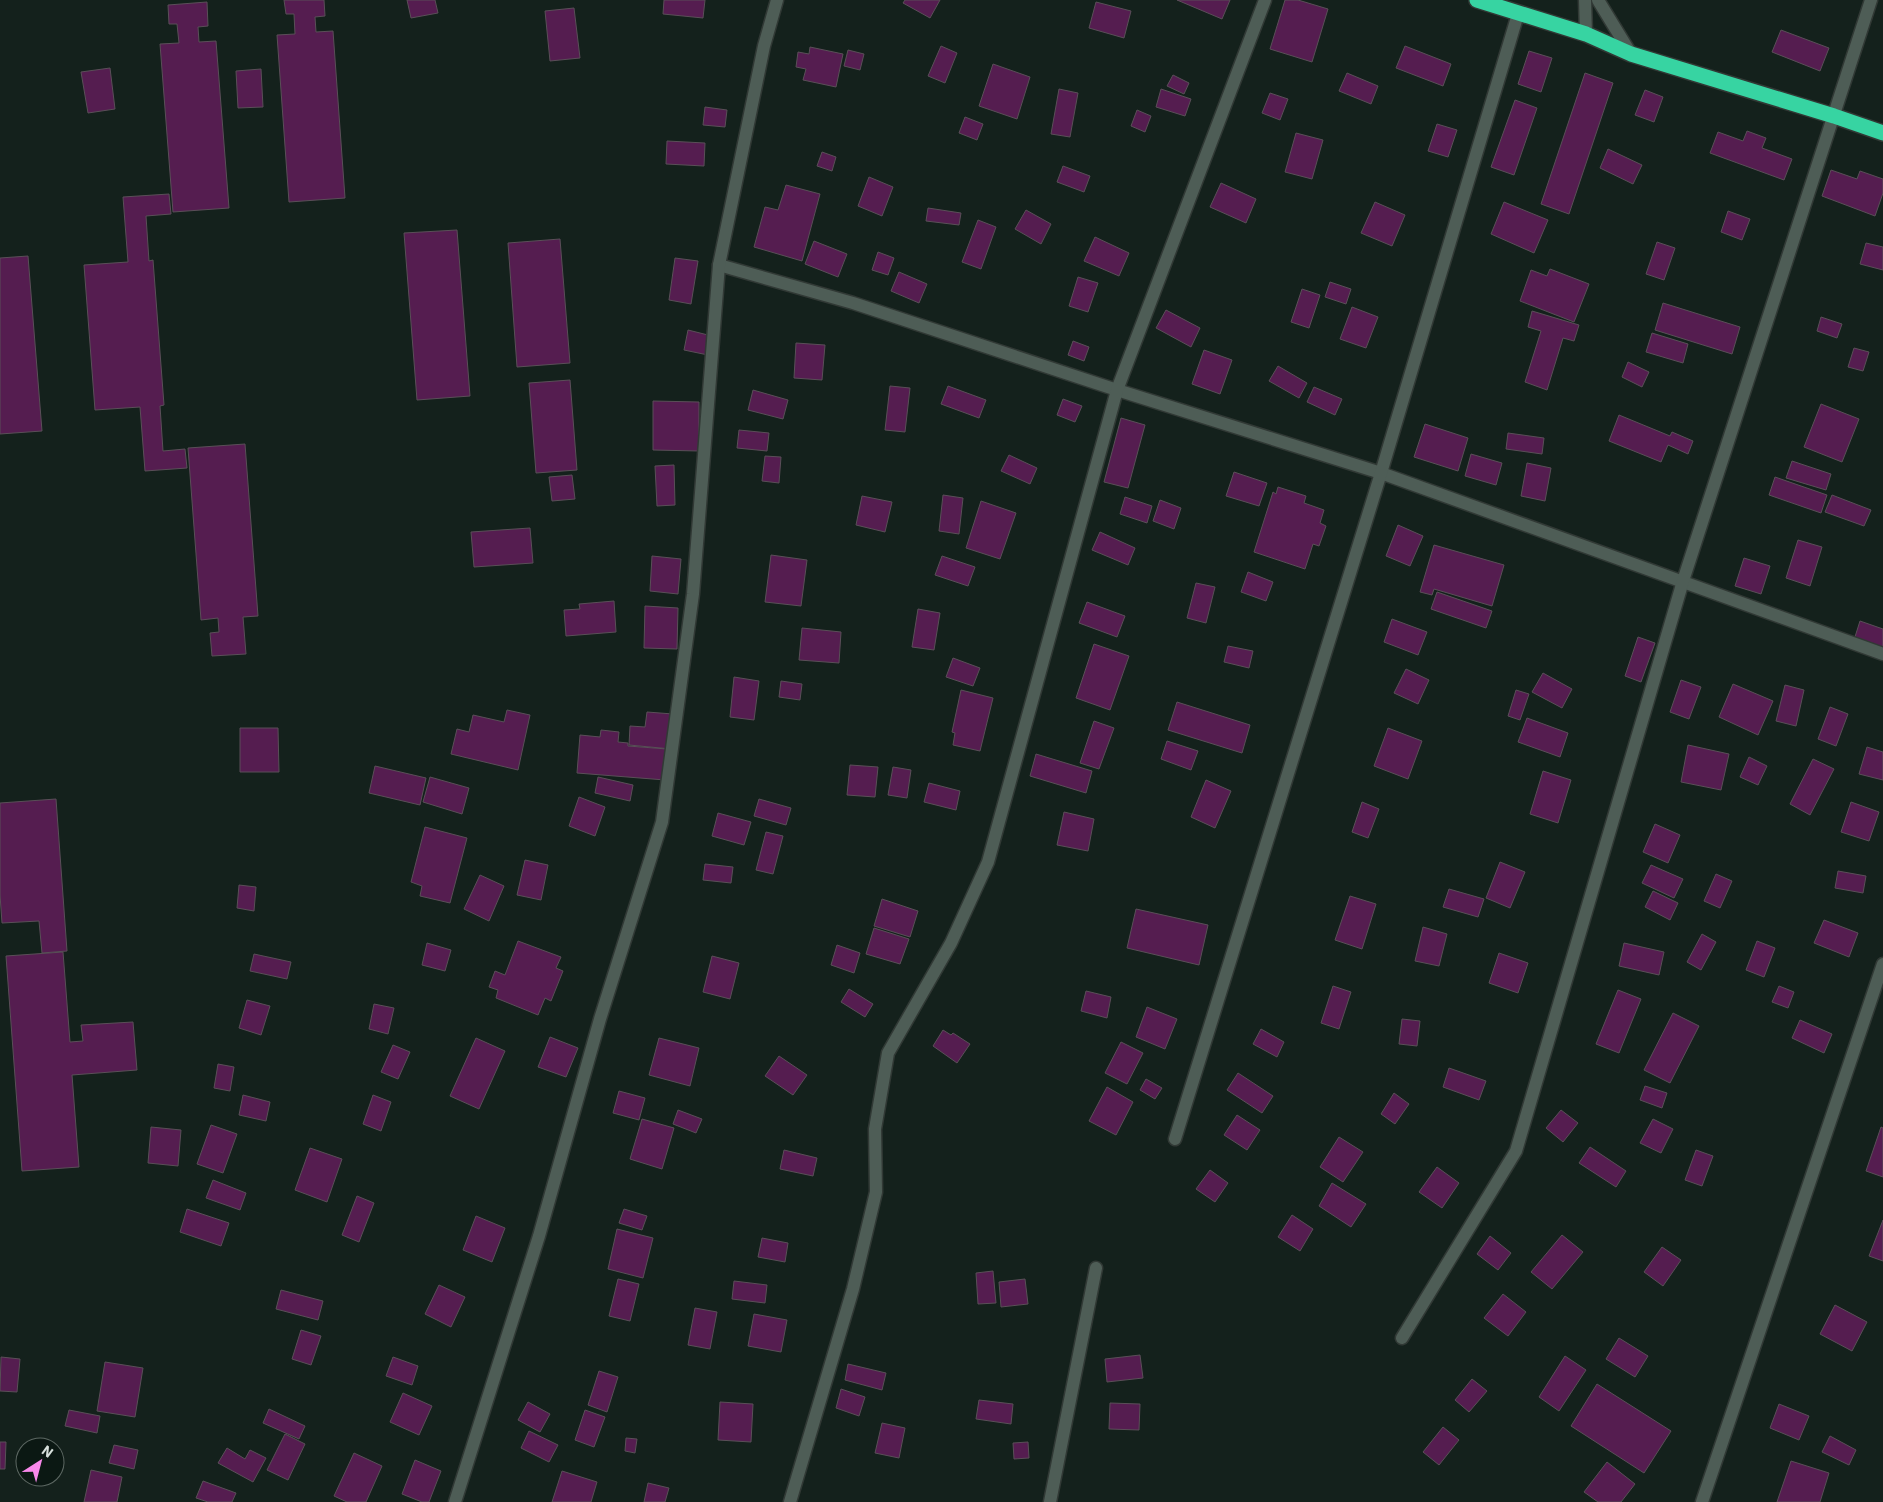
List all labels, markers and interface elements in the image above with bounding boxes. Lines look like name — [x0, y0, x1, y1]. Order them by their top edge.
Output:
north arrow — [15, 1437, 65, 1487]
text: N — [38, 1441, 57, 1462]

